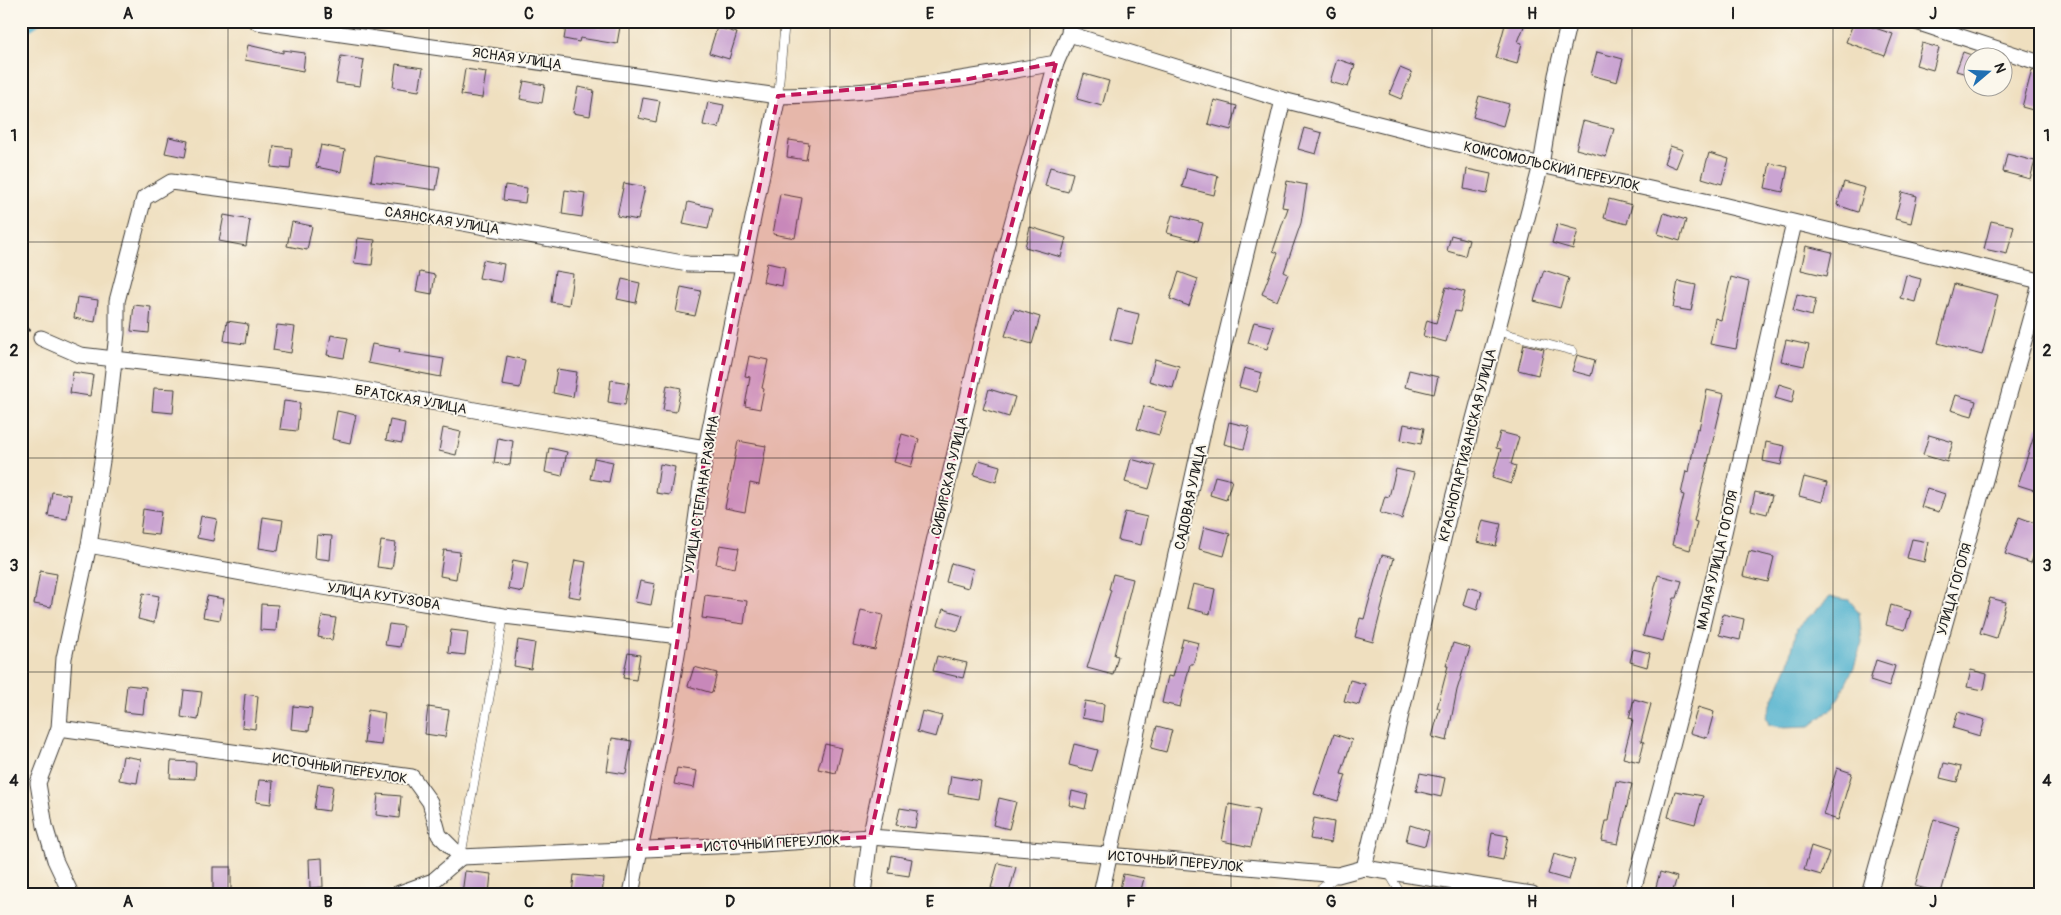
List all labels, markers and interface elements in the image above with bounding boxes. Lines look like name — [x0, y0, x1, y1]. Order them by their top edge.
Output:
text: A — [123, 4, 134, 24]
text: B — [323, 4, 333, 24]
text: C — [524, 4, 534, 24]
text: D — [725, 4, 735, 24]
text: E — [926, 4, 935, 24]
text: F — [1126, 4, 1136, 24]
text: G — [1326, 4, 1337, 24]
text: H — [1527, 4, 1537, 24]
text: I — [1731, 4, 1735, 24]
text: J — [1929, 4, 1937, 24]
street label: ЯСНАЯ УЛИЦА — [471, 44, 563, 73]
north arrow — [1964, 48, 2014, 98]
text: N — [1990, 61, 2009, 75]
text: 1 — [11, 126, 17, 146]
text: 1 — [2044, 126, 2050, 146]
street label: КОМСОМОЛЬСКИЙ ПЕРЕУЛОК — [1462, 138, 1642, 195]
street label: САЯНСКАЯ УЛИЦА — [383, 203, 500, 238]
text: 2 — [10, 341, 19, 361]
text: 2 — [2043, 341, 2052, 361]
street label: КРАСНОПАРТИЗАНСКАЯ УЛИЦА — [1435, 347, 1500, 544]
street label: БРАТСКАЯ УЛИЦА — [354, 381, 468, 418]
street label: УЛИЦА СТЕПАНА РАЗИНА — [681, 414, 722, 575]
street label: СИБИРСКАЯ УЛИЦА — [927, 415, 971, 537]
street label: САДОВАЯ УЛИЦА — [1171, 443, 1210, 551]
street label: МАЛАЯ УЛИЦА ГОГОЛЯ — [1693, 489, 1742, 632]
street label: УЛИЦА ГОГОЛЯ — [1933, 541, 1976, 637]
text: 3 — [10, 556, 19, 576]
text: 3 — [2043, 556, 2052, 576]
street label: УЛИЦА КУТУЗОВА — [326, 579, 442, 614]
street label: ИСТОЧНЫЙ ПЕРЕУЛОК — [271, 749, 408, 788]
text: 4 — [9, 771, 19, 791]
text: 4 — [2042, 771, 2052, 791]
street label: ИСТОЧНЫЙ ПЕРЕУЛОК — [704, 831, 840, 856]
street label: ИСТОЧНЫЙ ПЕРЕУЛОК — [1107, 847, 1245, 876]
text: A — [123, 892, 134, 912]
text: B — [323, 892, 333, 912]
text: C — [524, 892, 534, 912]
text: D — [725, 892, 735, 912]
text: E — [926, 892, 935, 912]
text: F — [1126, 892, 1136, 912]
text: G — [1326, 892, 1337, 912]
text: H — [1527, 892, 1537, 912]
text: I — [1731, 892, 1735, 912]
text: J — [1929, 892, 1937, 912]

